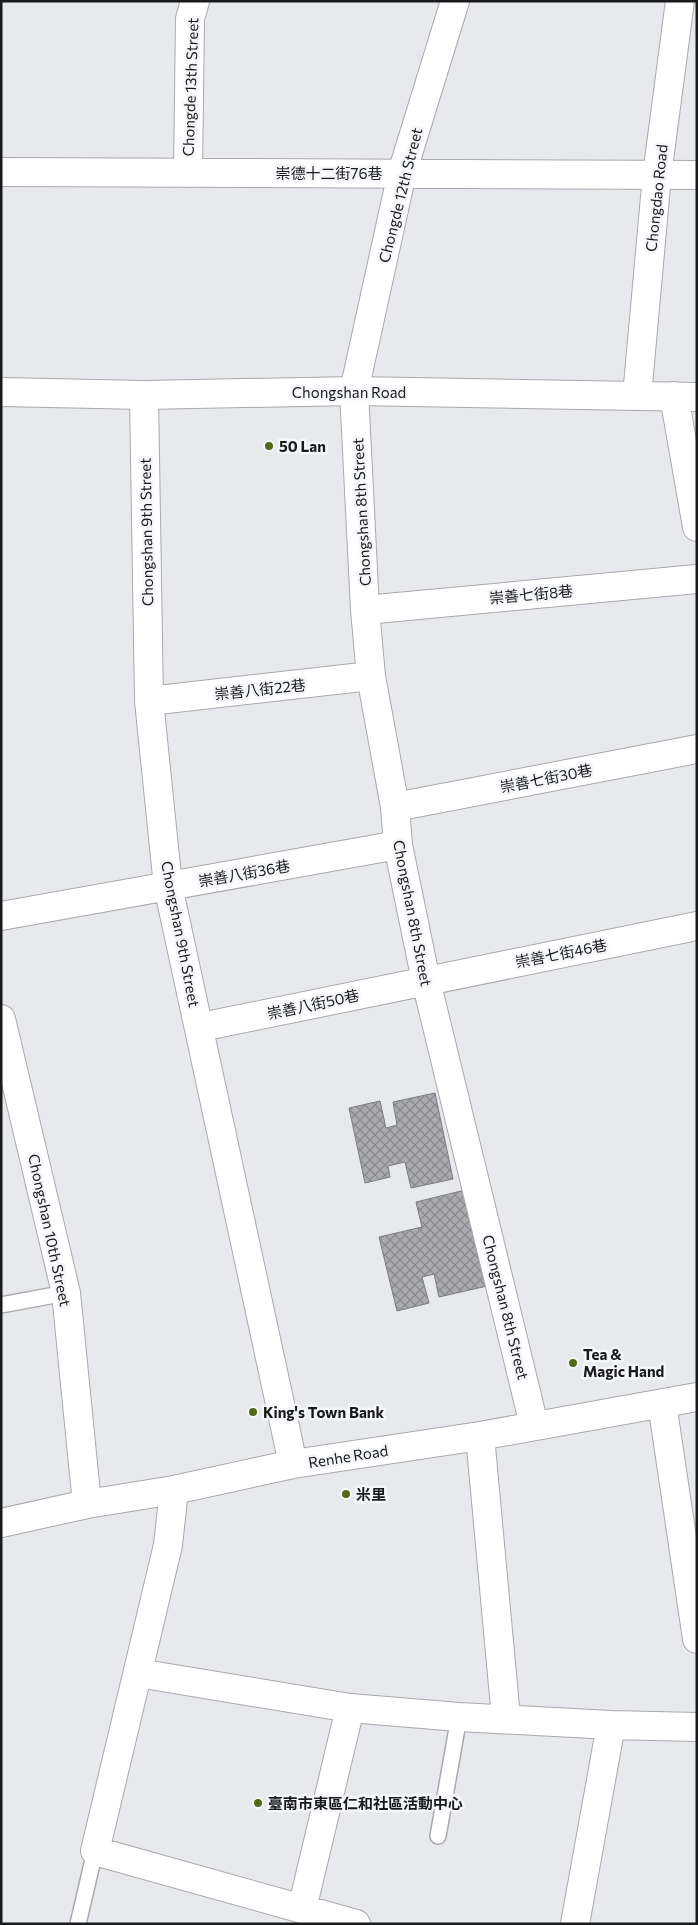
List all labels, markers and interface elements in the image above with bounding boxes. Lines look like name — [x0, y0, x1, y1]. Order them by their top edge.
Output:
street label: Chongde 13th Street — [179, 17, 201, 157]
street label: Chongde 12th Street — [374, 126, 426, 264]
street label: Chongdao Road — [641, 143, 671, 253]
street label: 崇德十二街76巷 — [276, 164, 383, 182]
street label: Chongshan Road — [292, 383, 406, 401]
place label: 50 Lan — [279, 437, 326, 455]
street label: Chongshan 8th Street — [348, 437, 374, 587]
marker: 50 Lan — [263, 440, 275, 452]
street label: Chongshan 9th Street — [136, 458, 156, 606]
street label: 崇善七街8巷 — [488, 581, 574, 607]
street label: 崇善八街22巷 — [213, 675, 307, 703]
street label: 崇善七街30巷 — [498, 760, 594, 796]
street label: Chongshan 8th Street — [390, 838, 436, 988]
street label: 崇善八街36巷 — [197, 856, 291, 890]
street label: Chongshan 9th Street — [158, 859, 204, 1009]
street label: 崇善七街46巷 — [514, 935, 608, 971]
street label: 崇善八街50巷 — [265, 985, 361, 1023]
street label: Chongshan 10th Street — [25, 1152, 75, 1308]
street label: Chongshan 8th Street — [479, 1233, 533, 1381]
place label: Tea & Magic Hand — [583, 1345, 664, 1380]
marker: Tea & Magic Hand — [567, 1357, 579, 1369]
place label: King's Town Bank — [263, 1403, 385, 1421]
marker: King's Town Bank — [247, 1406, 259, 1418]
street label: Renhe Road — [307, 1441, 389, 1471]
place label: 米里 — [356, 1485, 386, 1503]
marker: 米里 — [340, 1488, 352, 1500]
place label: 臺南市東區仁和社區活動中心 — [268, 1794, 463, 1812]
marker: 臺南市東區仁和社區活動中心 — [252, 1797, 264, 1809]

